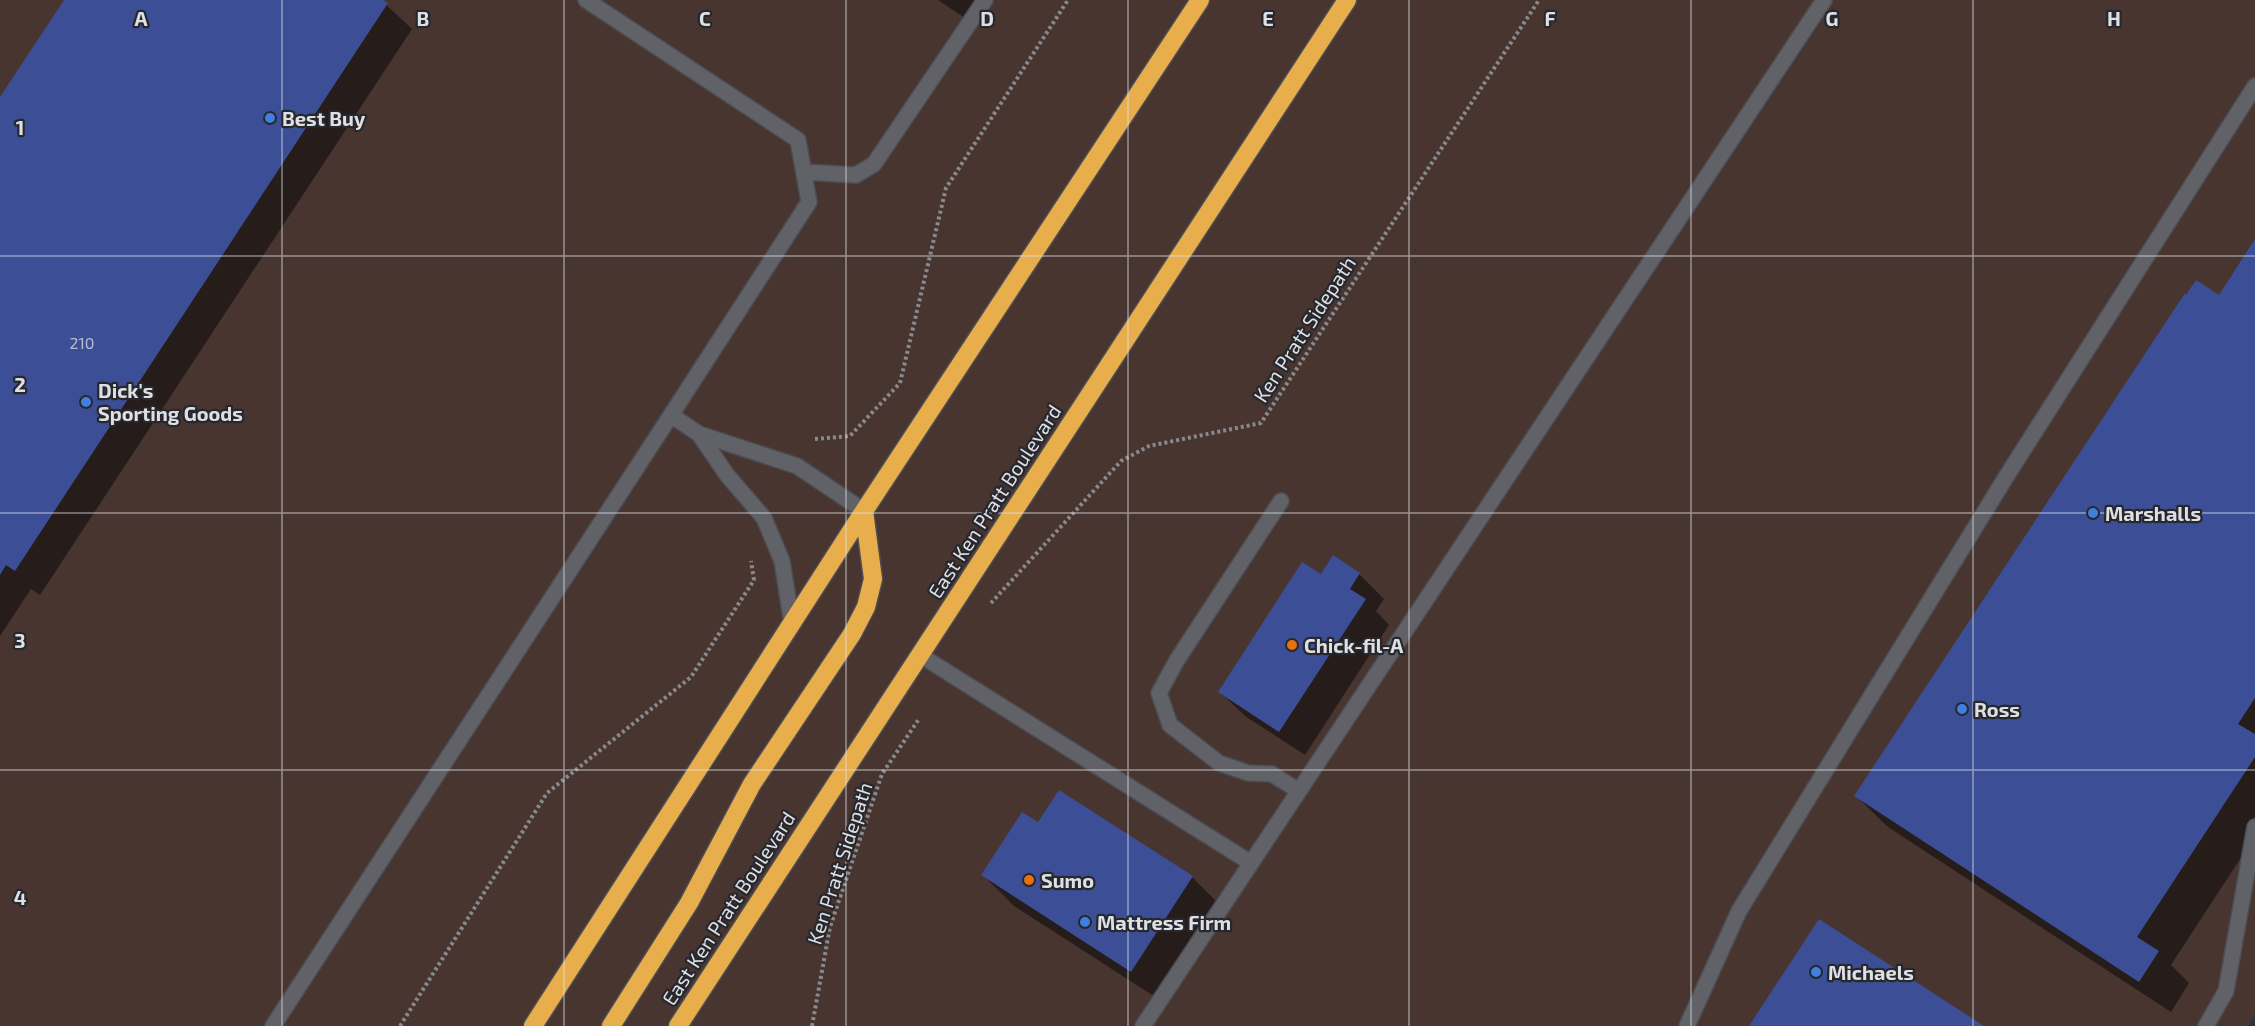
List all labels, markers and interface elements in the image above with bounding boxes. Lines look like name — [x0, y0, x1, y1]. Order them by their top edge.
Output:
text: A — [134, 6, 148, 30]
text: B — [417, 6, 429, 30]
text: C — [699, 6, 711, 30]
text: D — [980, 6, 994, 30]
text: E — [1262, 6, 1274, 30]
text: F — [1544, 6, 1556, 30]
text: G — [1826, 6, 1838, 30]
text: H — [2107, 6, 2121, 30]
place label: Best Buy — [282, 106, 366, 131]
marker: Best Buy — [263, 111, 277, 125]
text: 1 — [16, 115, 24, 139]
street label: Ken Pratt Sidepath — [1248, 252, 1360, 406]
house number: 210 — [69, 333, 95, 352]
text: 2 — [14, 372, 26, 396]
place label: Dick's Sporting Goods — [98, 378, 243, 425]
marker: Dick's Sporting Goods — [79, 395, 93, 409]
street label: East Ken Pratt Boulevard — [922, 400, 1066, 602]
place label: Marshalls — [2105, 501, 2201, 525]
marker: Marshalls — [2086, 506, 2100, 520]
text: 3 — [14, 628, 26, 652]
place label: Chick-fil-A — [1304, 633, 1404, 657]
marker: Chick-fil-A — [1285, 638, 1299, 652]
place label: Ross — [1974, 697, 2020, 721]
marker: Ross — [1955, 702, 1969, 716]
street label: Ken Pratt Sidepath — [801, 779, 877, 947]
street label: East Ken Pratt Boulevard — [656, 807, 800, 1009]
place label: Sumo — [1041, 868, 1094, 892]
marker: Sumo — [1022, 873, 1036, 887]
text: 4 — [14, 885, 27, 909]
place label: Mattress Firm — [1097, 910, 1231, 934]
marker: Mattress Firm — [1078, 915, 1092, 929]
place label: Michaels — [1828, 960, 1914, 984]
marker: Michaels — [1809, 965, 1823, 979]

